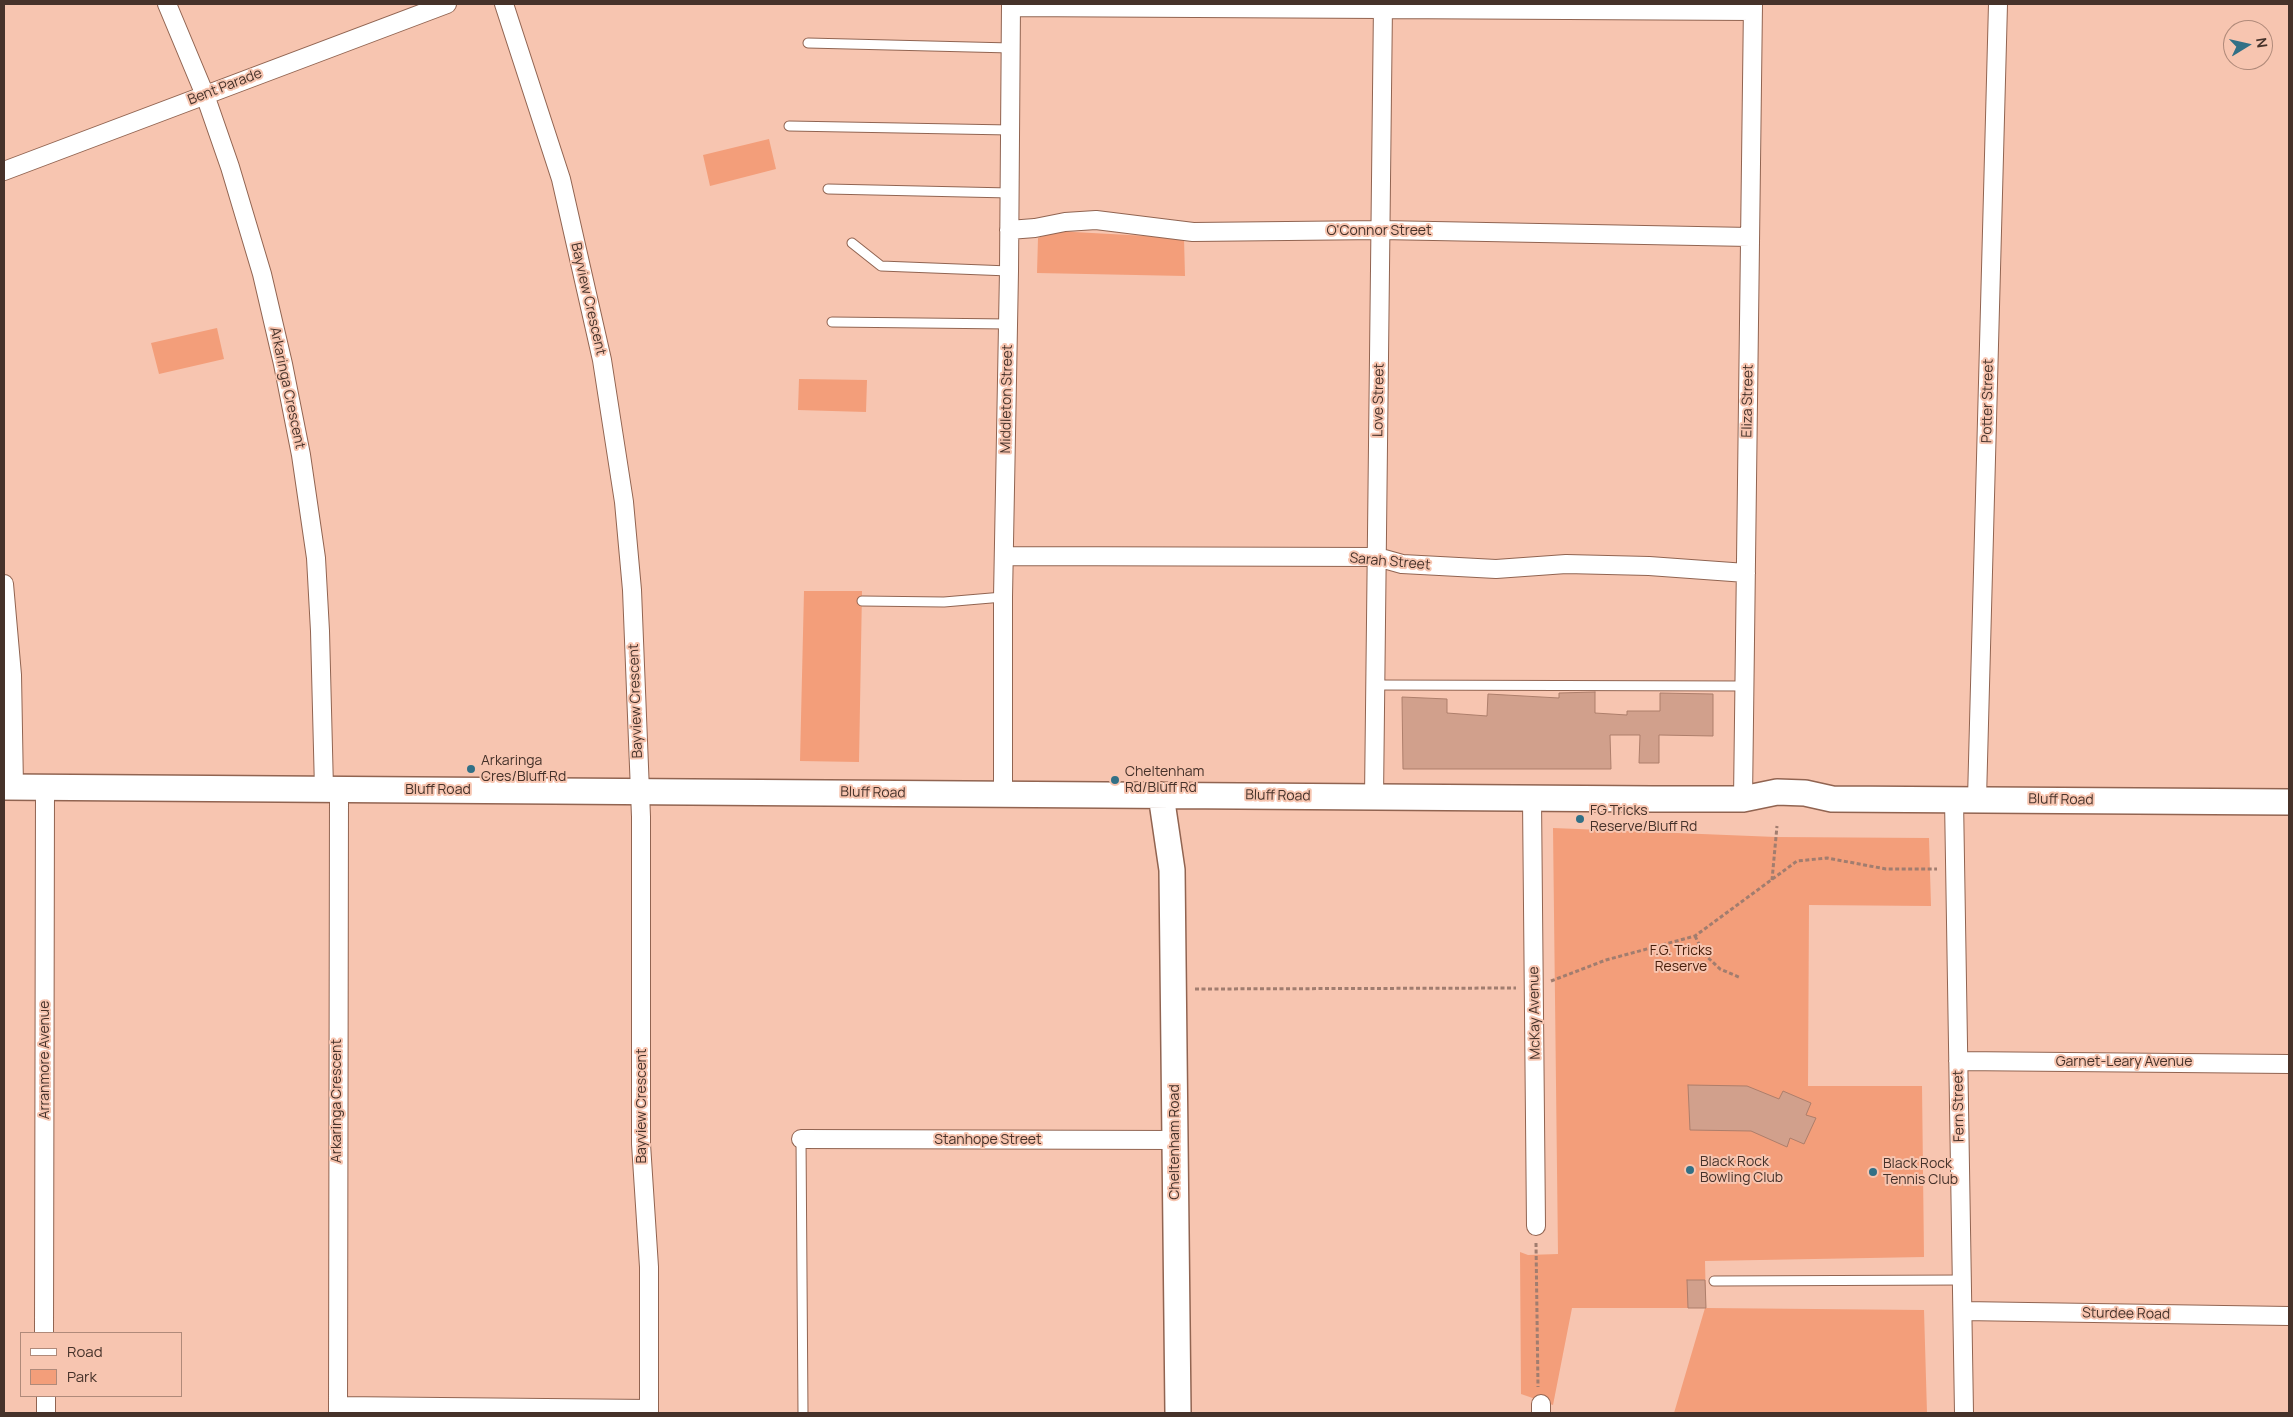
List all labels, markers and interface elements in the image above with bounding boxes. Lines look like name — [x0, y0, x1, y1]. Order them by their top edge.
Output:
north arrow — [2223, 20, 2273, 70]
text: N — [2252, 36, 2272, 49]
street label: Bent Parade — [185, 65, 265, 109]
street label: O'Connor Street — [1326, 223, 1432, 239]
street label: Bayview Crescent — [567, 241, 609, 357]
street label: Arkaringa Crescent — [266, 326, 308, 450]
street label: Middleton Street — [998, 344, 1016, 454]
street label: Potter Street — [1979, 359, 1997, 443]
street label: Love Street — [1370, 363, 1388, 437]
street label: Eliza Street — [1739, 364, 1757, 438]
street label: Sarah Street — [1349, 550, 1431, 574]
street label: Bayview Crescent — [626, 643, 646, 759]
place label: Arkaringa Cres/Bluff Rd — [481, 753, 566, 786]
marker: Arkaringa Cres/Bluff Rd — [465, 763, 477, 775]
place label: Cheltenham Rd/Bluff Rd — [1125, 764, 1204, 796]
marker: Cheltenham Rd/Bluff Rd — [1109, 774, 1121, 786]
street label: Bluff Road — [405, 782, 471, 798]
street label: Bluff Road — [840, 784, 906, 802]
street label: Bluff Road — [1245, 787, 1311, 805]
street label: Bluff Road — [2028, 791, 2094, 809]
place label: FG Tricks Reserve/Bluff Rd — [1590, 803, 1697, 836]
marker: FG Tricks Reserve/Bluff Rd — [1574, 813, 1586, 825]
park label: F.G. Tricks Reserve — [1650, 943, 1712, 976]
street label: McKay Avenue — [1526, 966, 1544, 1060]
street label: Arranmore Avenue — [37, 1001, 53, 1119]
street label: Arkaringa Crescent — [329, 1039, 345, 1163]
street label: Bayview Crescent — [634, 1048, 650, 1164]
street label: Garnet-Leary Avenue — [2056, 1054, 2192, 1070]
street label: Fern Street — [1950, 1070, 1968, 1142]
street label: Cheltenham Road — [1167, 1084, 1183, 1200]
street label: Stanhope Street — [934, 1132, 1042, 1148]
place label: Black Rock Bowling Club — [1700, 1154, 1783, 1186]
place label: Black Rock Tennis Club — [1883, 1156, 1958, 1188]
marker: Black Rock Bowling Club — [1684, 1164, 1696, 1176]
marker: Black Rock Tennis Club — [1867, 1166, 1879, 1178]
street label: Sturdee Road — [2082, 1305, 2170, 1323]
legend — [20, 1332, 182, 1397]
text: Road — [67, 1341, 103, 1362]
text: Park — [67, 1366, 97, 1387]

